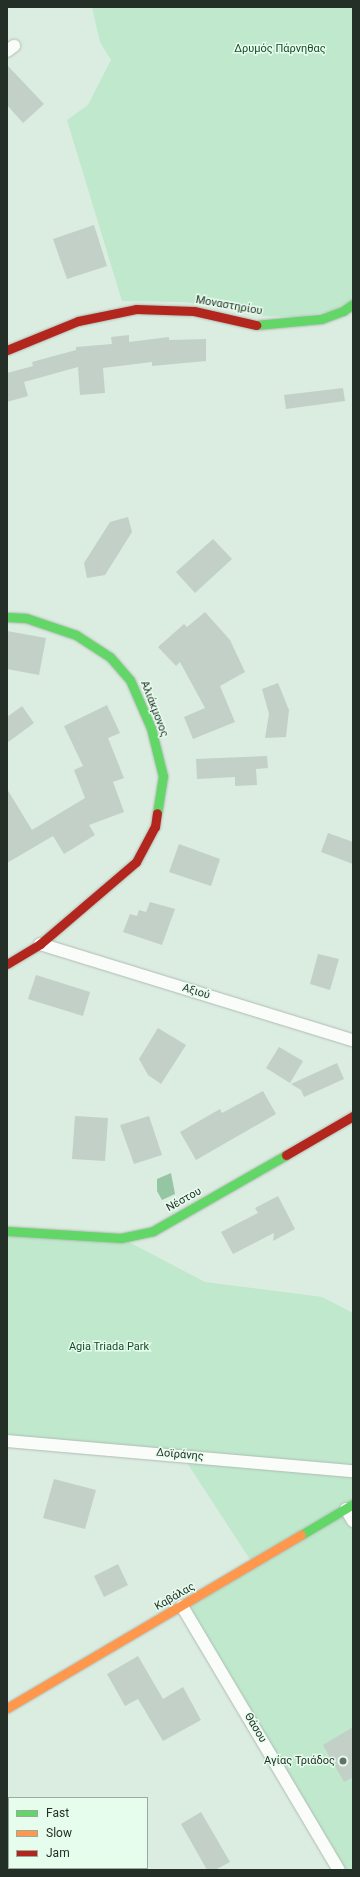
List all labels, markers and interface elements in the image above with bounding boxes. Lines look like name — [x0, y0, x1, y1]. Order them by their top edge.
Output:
park label: Δρυμός Πάρνηθας — [234, 42, 326, 56]
street label: Μοναστηρίου — [195, 294, 263, 318]
street label: Αλιάκμονος — [137, 679, 171, 739]
street label: Αξιού — [180, 982, 212, 1002]
street label: Νέστου — [164, 1185, 204, 1215]
park label: Agia Triada Park — [69, 1340, 149, 1354]
street label: Δοϊράνης — [156, 1446, 204, 1464]
street label: Καβάλας — [153, 1580, 197, 1614]
street label: Θάσου — [241, 1711, 269, 1745]
place label: Αγίας Τριάδος — [264, 1754, 335, 1768]
marker: Αγίας Τριάδος — [338, 1756, 348, 1766]
legend — [8, 1797, 148, 1869]
text: Fast — [46, 1806, 69, 1820]
text: Slow — [46, 1826, 72, 1840]
text: Jam — [46, 1846, 70, 1860]

